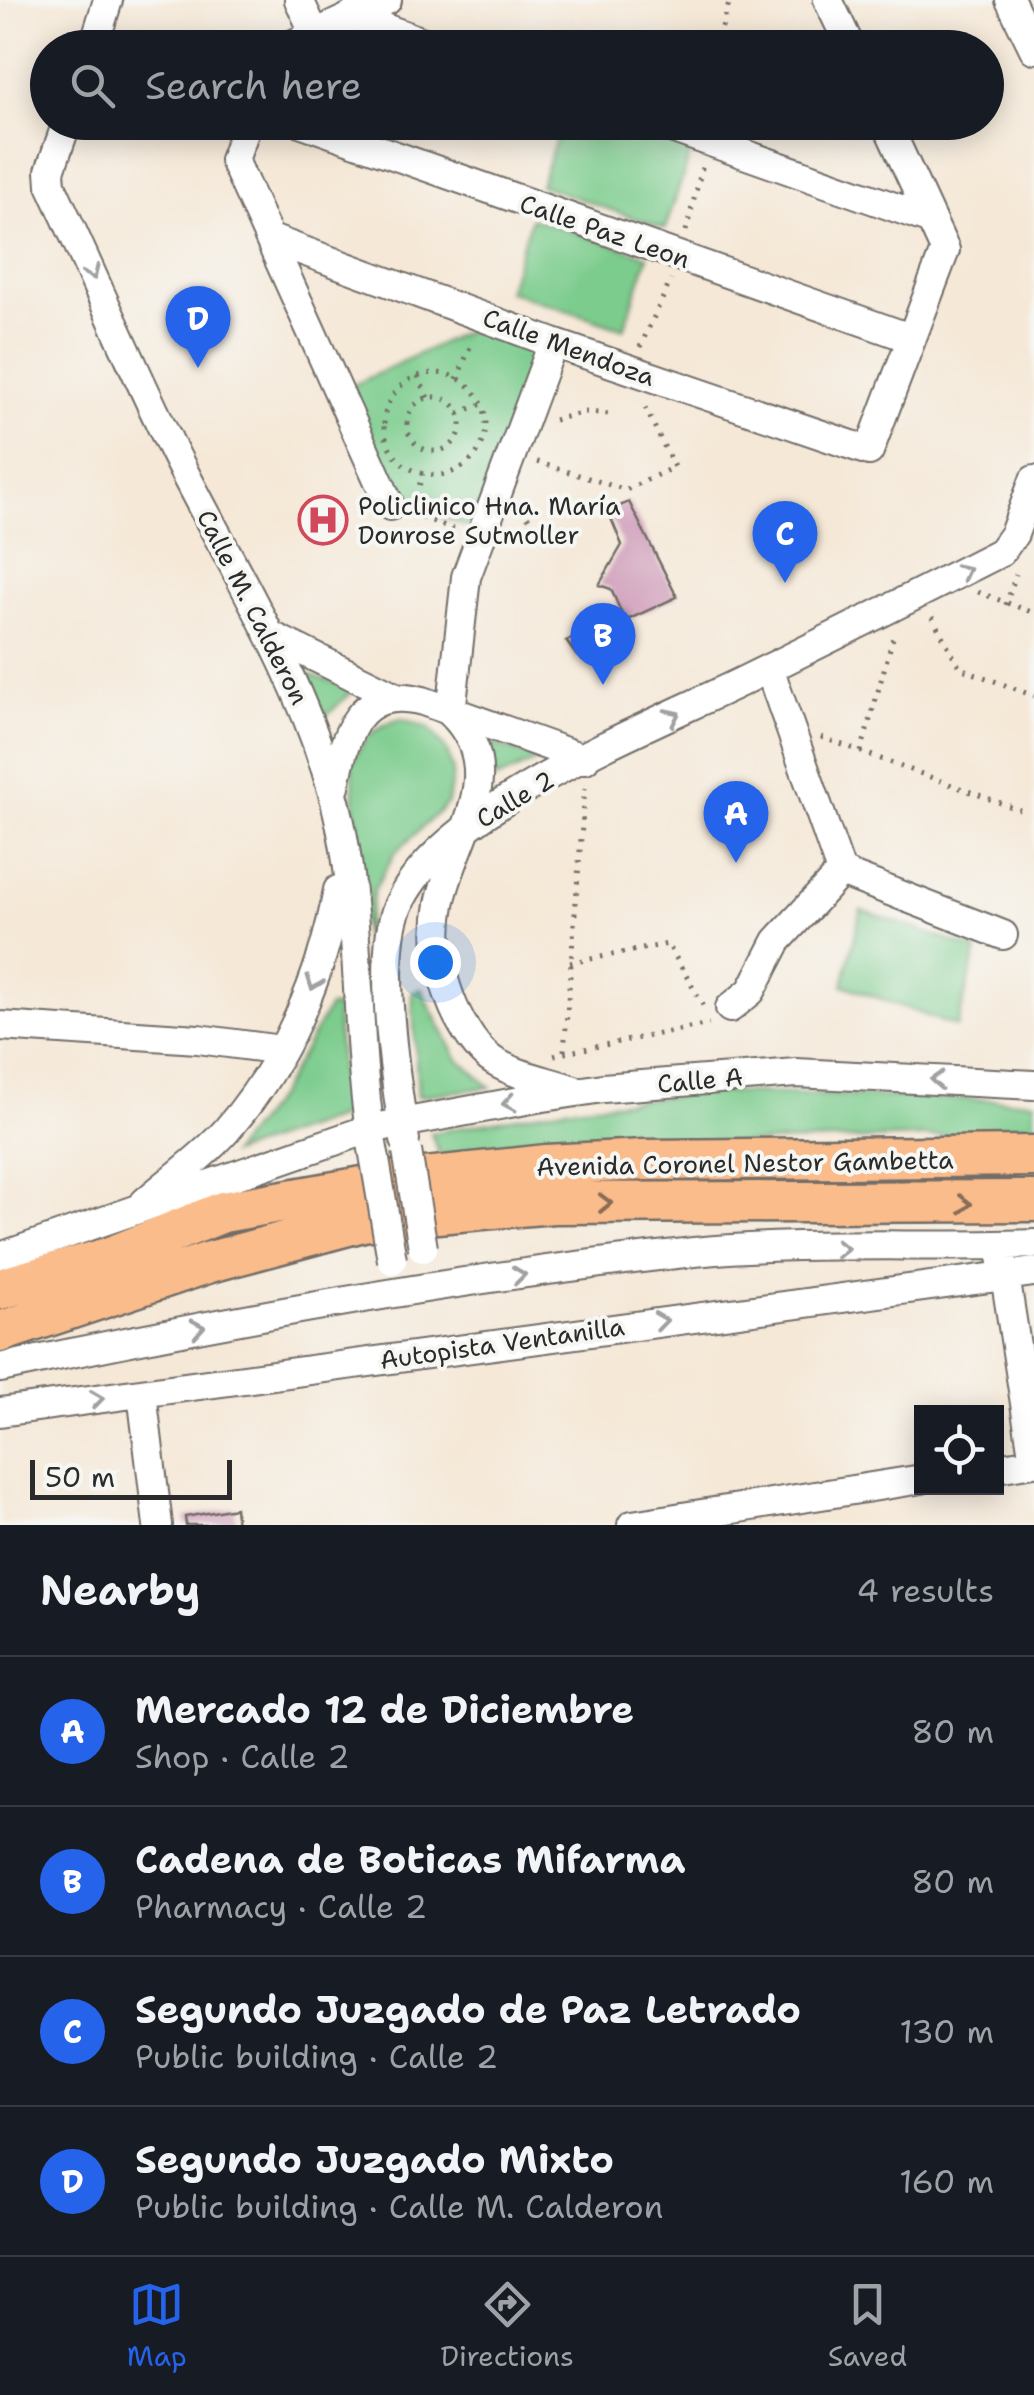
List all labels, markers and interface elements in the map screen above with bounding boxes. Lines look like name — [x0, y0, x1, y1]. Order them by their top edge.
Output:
search box — [30, 30, 1004, 140]
icon: search — [65, 58, 120, 113]
text: Search here — [145, 60, 362, 111]
street label: Calle Paz Leon — [515, 186, 695, 276]
one-way arrow — [80, 263, 100, 281]
pin: D — [166, 286, 230, 368]
street label: Calle Mendoza — [478, 300, 660, 394]
place label: Policlinico Hna. María Donrose Sutmoller — [358, 489, 621, 552]
hospital icon: Policlinico Hna. María Donrose Sutmoller — [297, 494, 349, 546]
pin: C — [752, 500, 818, 583]
street label: Calle M. Calderon — [189, 504, 317, 710]
one-way arrow — [953, 564, 971, 583]
pin: B — [570, 602, 636, 685]
one-way arrow — [662, 709, 680, 728]
street label: Calle 2 — [470, 762, 560, 836]
pin: A — [704, 780, 768, 863]
your location — [410, 937, 461, 988]
one-way arrow — [305, 973, 325, 990]
street label: Calle A — [656, 1059, 744, 1101]
one-way arrow — [928, 1070, 944, 1091]
one-way arrow — [500, 1092, 517, 1113]
street label: Avenida Coronel Nestor Gambetta — [536, 1142, 954, 1184]
one-way arrow — [598, 1192, 614, 1213]
one-way arrow — [958, 1193, 974, 1215]
one-way arrow — [835, 1238, 851, 1259]
one-way arrow — [511, 1265, 527, 1286]
street label: Autopista Ventanilla — [378, 1309, 627, 1377]
one-way arrow — [653, 1312, 670, 1333]
one-way arrow — [190, 1318, 207, 1339]
one-way arrow — [88, 1389, 105, 1410]
map controls — [914, 1405, 1004, 1495]
button: locate — [914, 1405, 1004, 1495]
scale bar — [30, 1455, 232, 1500]
text: 50 m — [45, 1458, 115, 1496]
text: Nearby — [40, 1562, 200, 1618]
text: 4 results — [857, 1569, 994, 1612]
text: Mercado 12 de Diciembre — [135, 1684, 634, 1735]
text: A — [60, 1710, 85, 1753]
text: 80 m — [911, 1710, 994, 1753]
text: Shop · Calle 2 — [135, 1735, 350, 1778]
text: Cadena de Boticas Mifarma — [135, 1834, 685, 1885]
text: B — [63, 1860, 82, 1903]
text: 80 m — [911, 1860, 994, 1903]
text: Pharmacy · Calle 2 — [135, 1885, 427, 1928]
text: Segundo Juzgado de Paz Letrado — [135, 1984, 801, 2035]
text: C — [63, 2010, 82, 2053]
text: 130 m — [899, 2010, 994, 2053]
text: Public building · Calle 2 — [135, 2035, 498, 2078]
text: Segundo Juzgado Mixto — [135, 2134, 614, 2185]
text: D — [61, 2160, 84, 2203]
text: 160 m — [899, 2160, 994, 2203]
text: Public building · Calle M. Calderon — [135, 2185, 663, 2228]
tab: Map — [127, 2277, 187, 2375]
tab: Directions — [440, 2277, 574, 2375]
tab: Saved — [828, 2277, 907, 2375]

